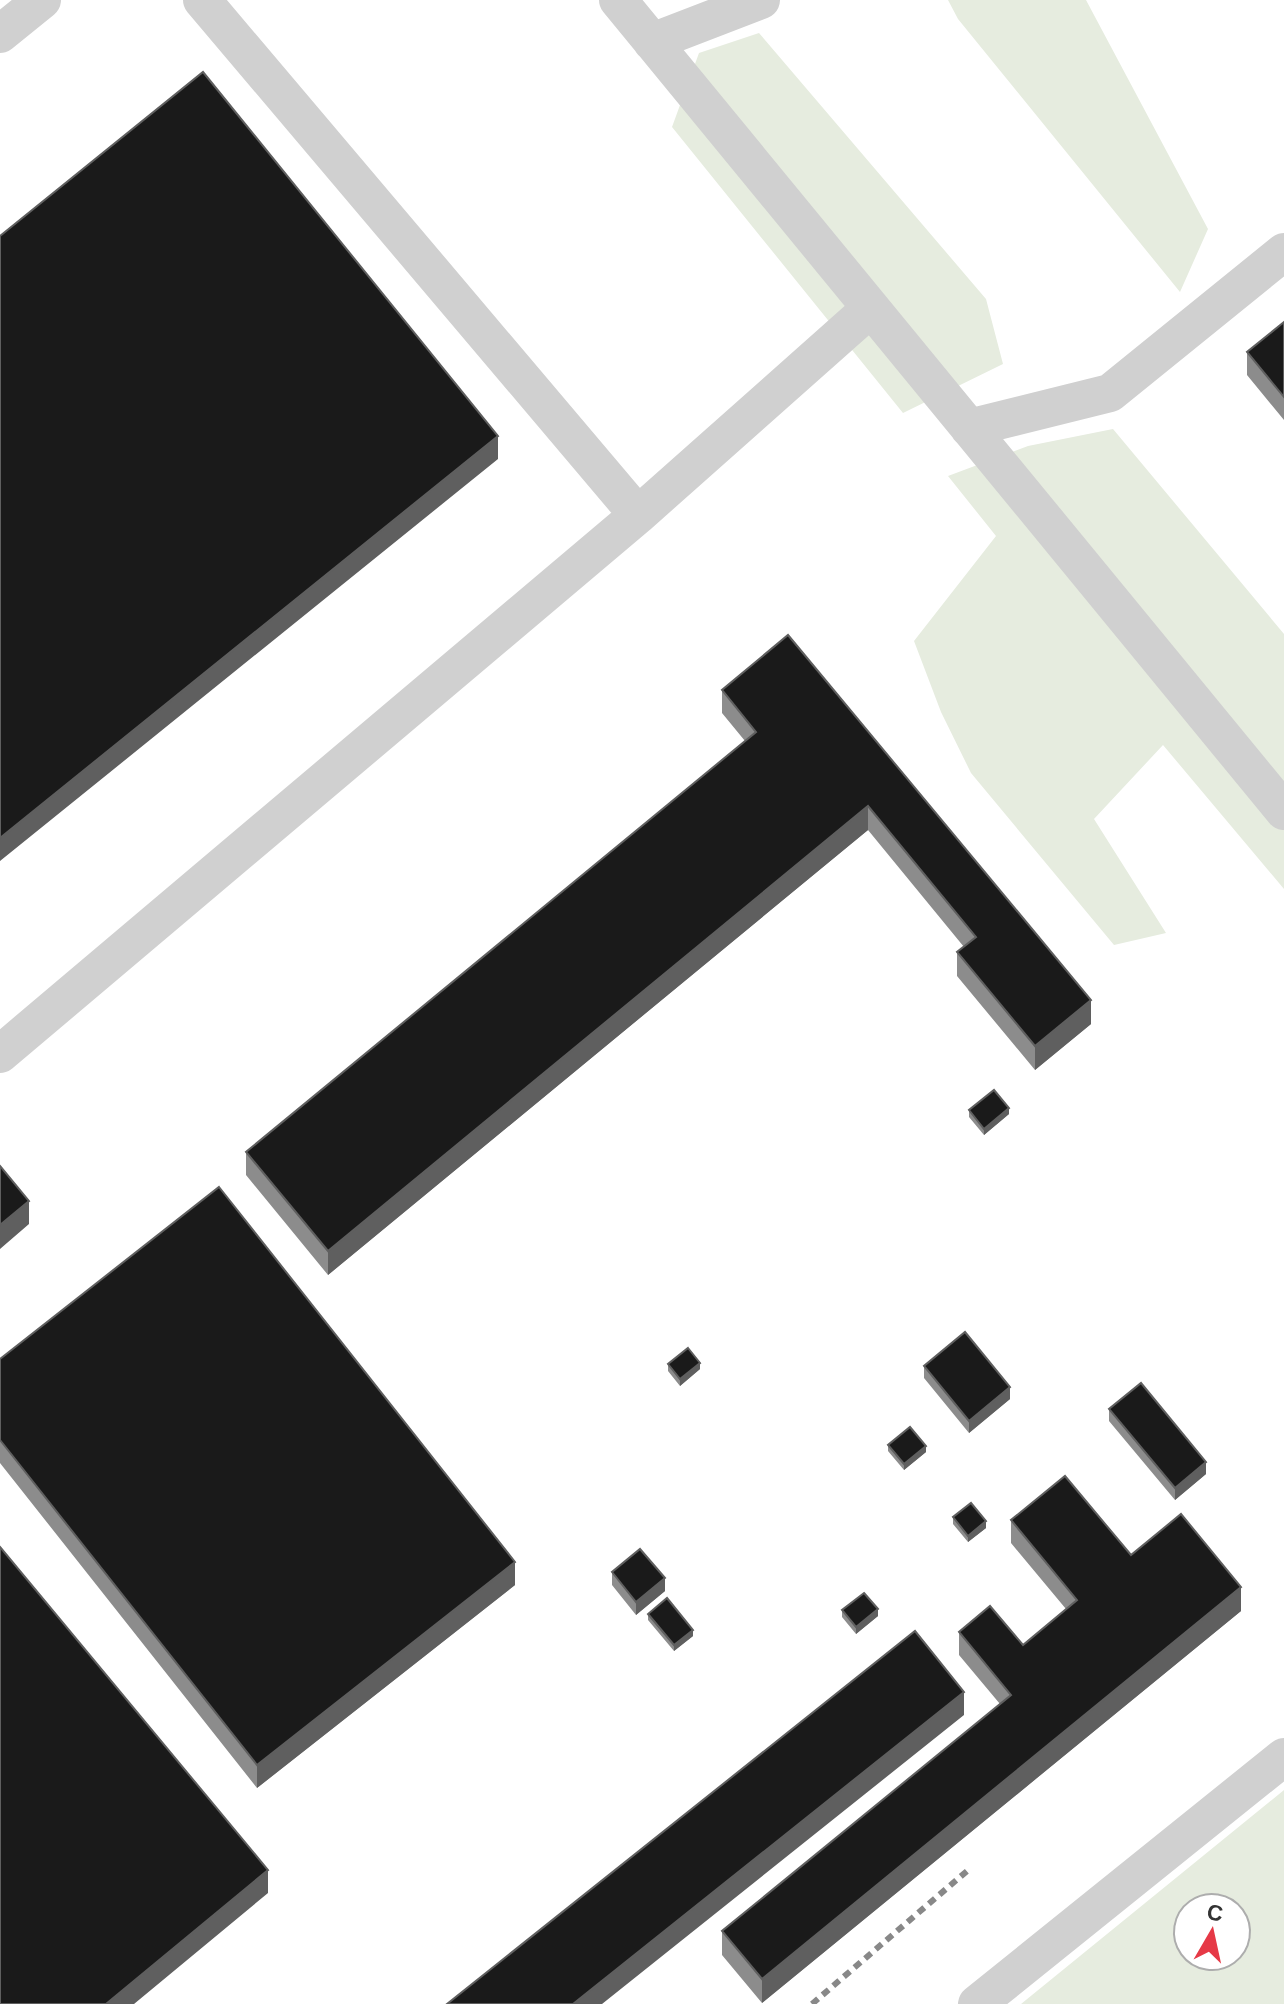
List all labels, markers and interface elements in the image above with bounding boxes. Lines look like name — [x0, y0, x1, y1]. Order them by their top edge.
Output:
north arrow — [1172, 1892, 1252, 1972]
text: С — [1205, 1897, 1225, 1928]

